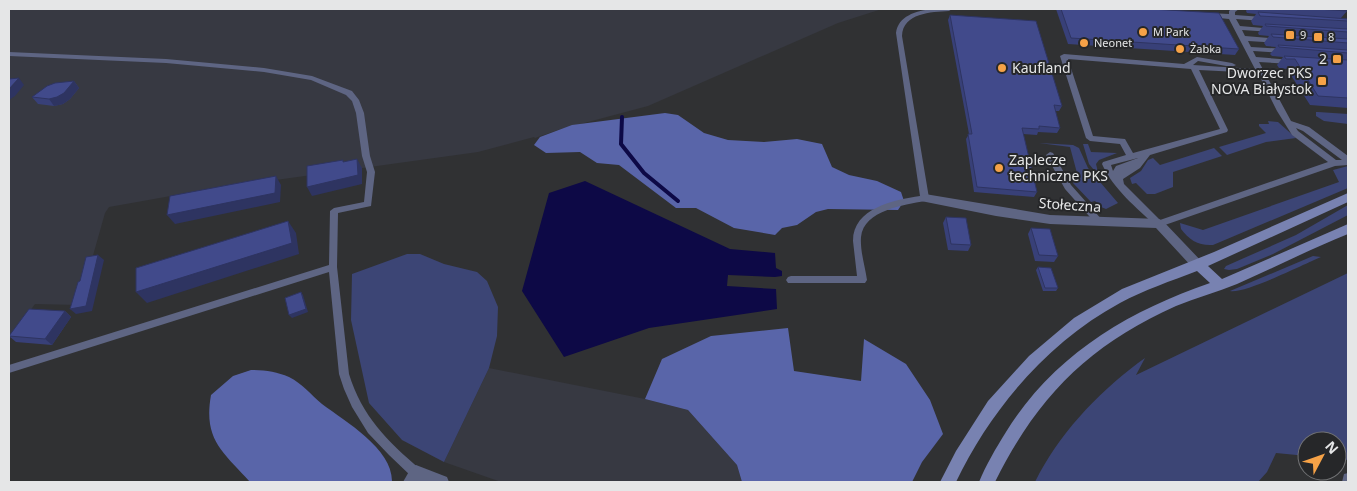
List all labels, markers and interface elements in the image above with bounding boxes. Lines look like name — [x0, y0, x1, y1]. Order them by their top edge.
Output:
place label: M Park — [1153, 24, 1189, 39]
marker: M Park — [1137, 26, 1149, 38]
place label: 9 — [1300, 27, 1306, 42]
marker: 9 — [1284, 29, 1296, 41]
place label: 8 — [1328, 29, 1334, 44]
marker: 8 — [1312, 31, 1324, 43]
place label: Neonet — [1094, 35, 1132, 50]
marker: Neonet — [1078, 37, 1090, 49]
place label: Żabka — [1190, 41, 1221, 56]
marker: Żabka — [1174, 43, 1186, 55]
place label: 2 — [1319, 49, 1327, 68]
marker: 2 — [1331, 53, 1343, 65]
place label: Kaufland — [1012, 58, 1071, 77]
marker: Kaufland — [996, 62, 1008, 74]
place label: Dworzec PKS NOVA Białystok — [1211, 63, 1313, 98]
marker: Dworzec PKS NOVA Białystok — [1316, 75, 1328, 87]
place label: Zaplecze techniczne PKS — [1009, 150, 1108, 185]
marker: Zaplecze techniczne PKS — [993, 162, 1005, 174]
street label: Stołeczna — [1038, 193, 1102, 216]
north arrow — [1297, 431, 1347, 481]
text: N — [1321, 437, 1343, 458]

